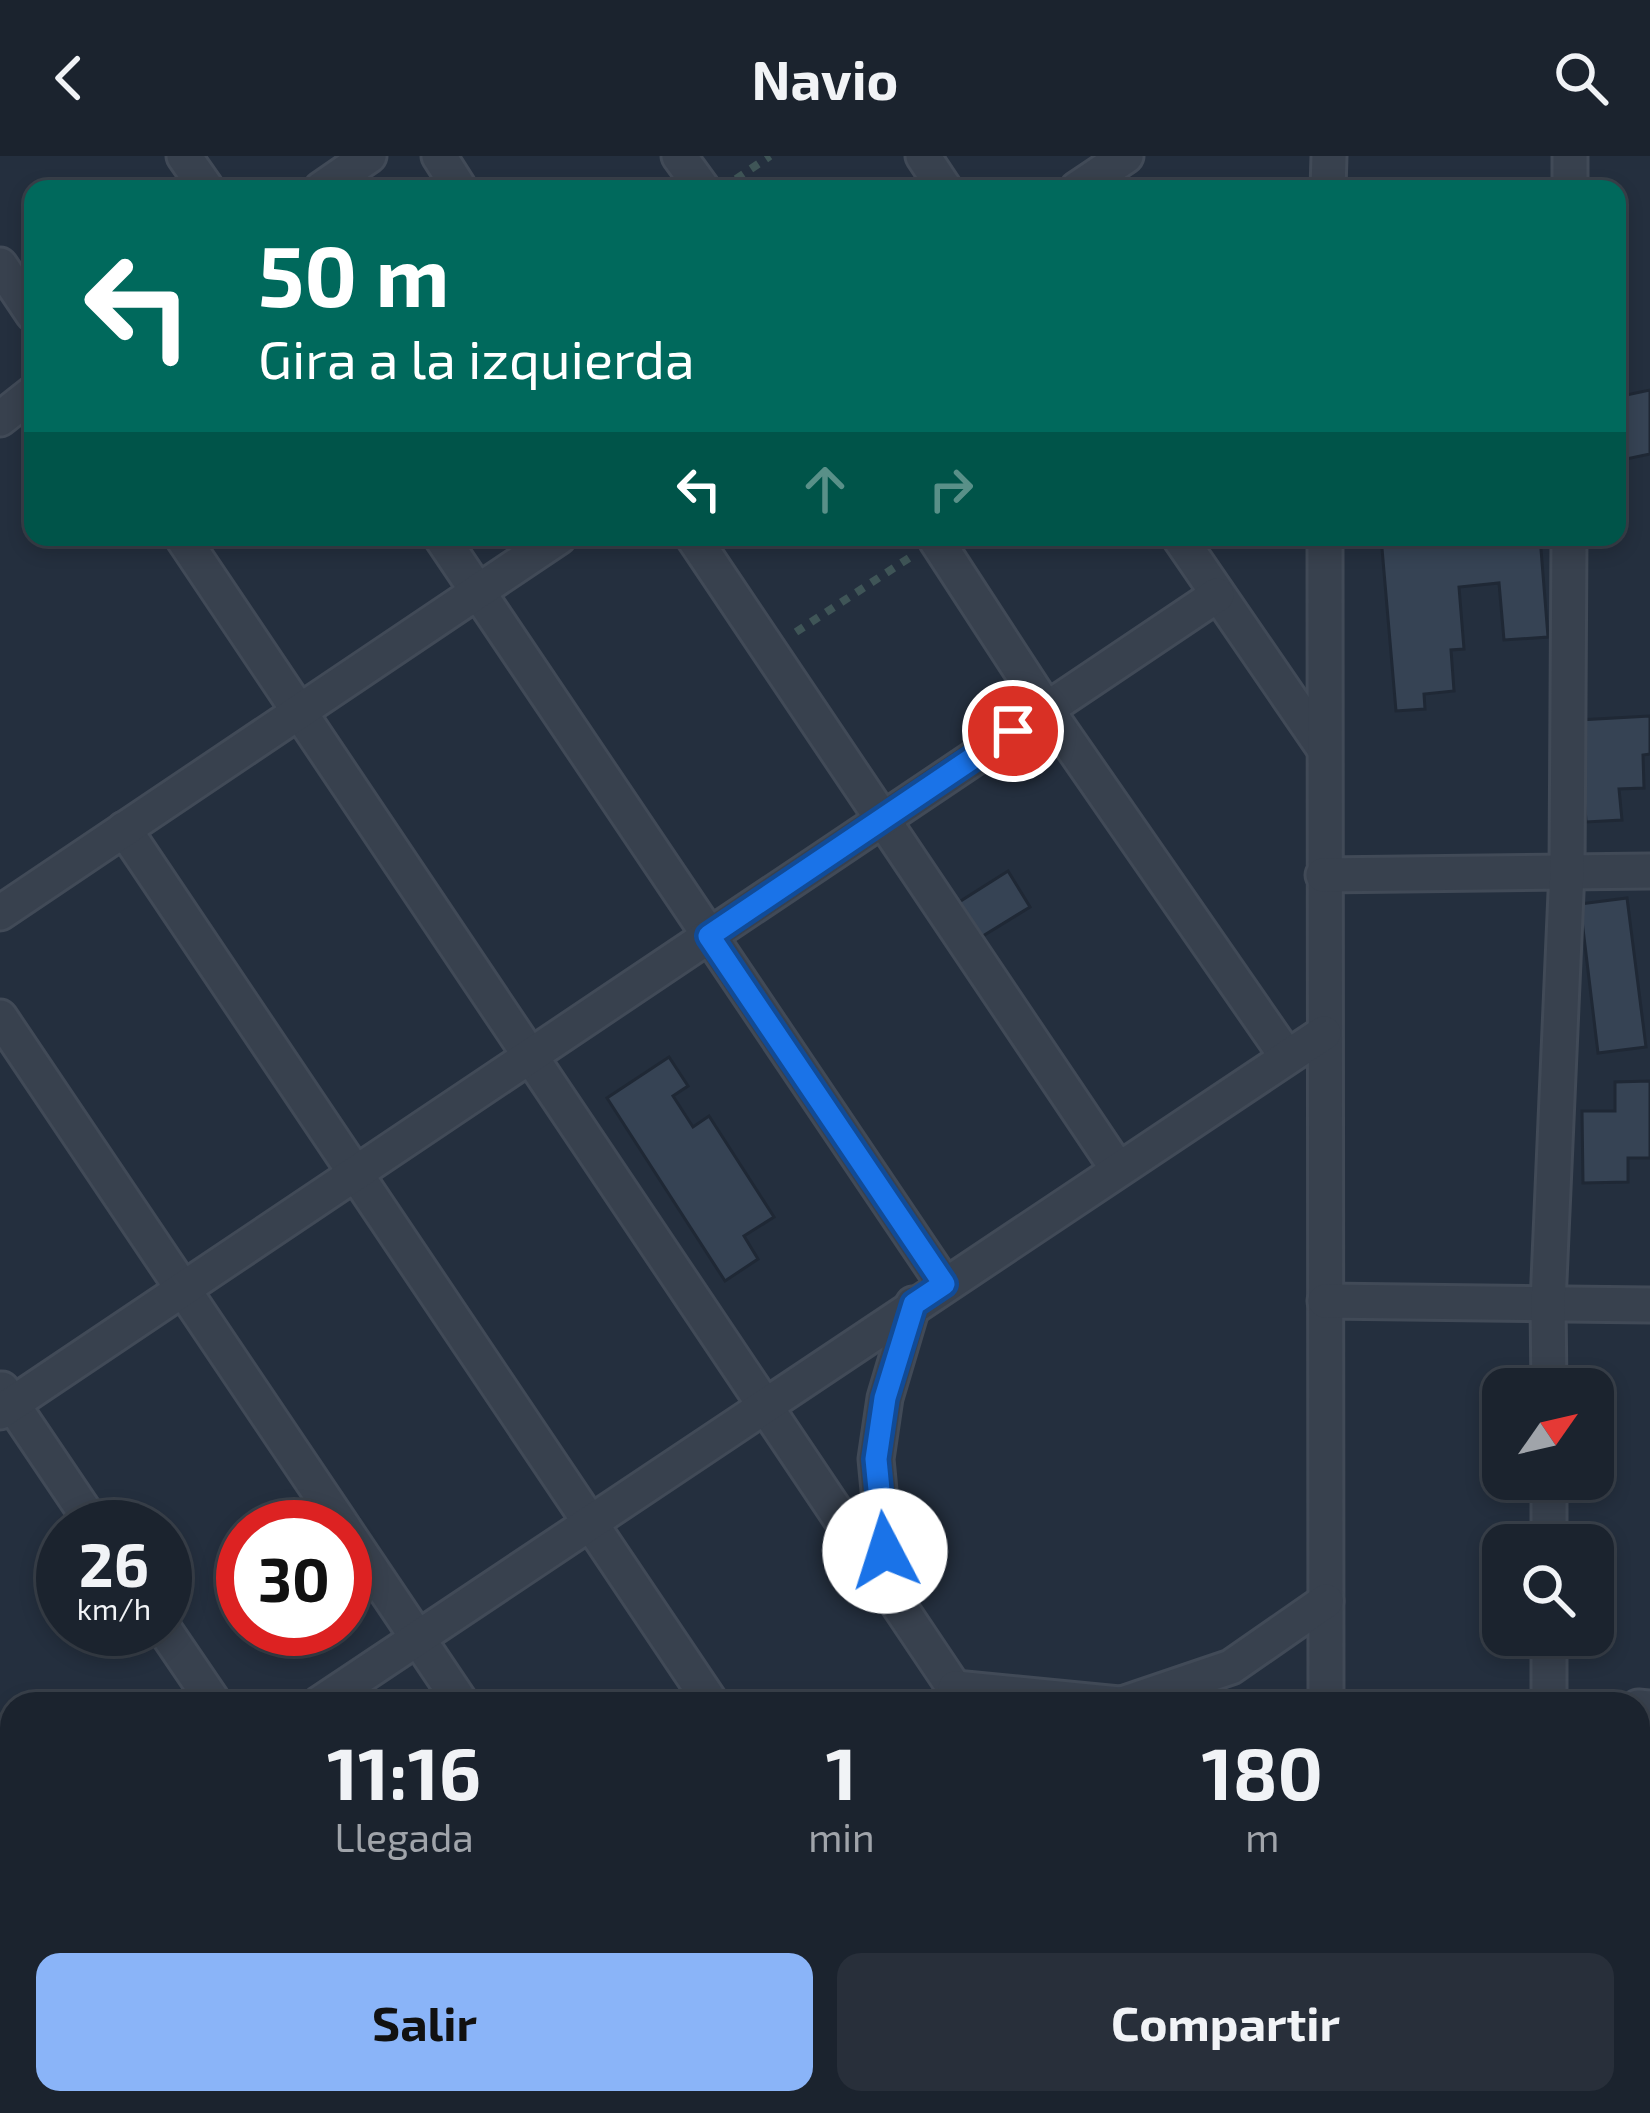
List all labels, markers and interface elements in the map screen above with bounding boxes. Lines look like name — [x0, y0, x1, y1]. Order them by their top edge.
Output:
icon: back — [36, 45, 102, 111]
icon: search — [1548, 45, 1614, 111]
text: Navio — [752, 46, 898, 111]
text: 50 m — [258, 223, 450, 324]
icon: left — [60, 228, 216, 384]
text: Gira a la izquierda — [258, 325, 695, 390]
icon: left — [666, 456, 732, 522]
icon: ahead — [792, 456, 858, 522]
icon: right — [918, 456, 984, 522]
pin — [962, 680, 1064, 782]
icon: arrive — [980, 698, 1046, 764]
north arrow — [1482, 1368, 1614, 1500]
map controls — [1482, 1368, 1614, 1656]
position arrow — [822, 1488, 948, 1614]
speed limit sign: 30 — [216, 1500, 372, 1656]
button: search — [1482, 1524, 1614, 1656]
text: 26 — [79, 1527, 149, 1599]
text: km/h — [77, 1590, 151, 1626]
text: 11:16 — [327, 1728, 481, 1814]
text: 1 — [826, 1728, 857, 1814]
text: 180 — [1202, 1728, 1323, 1814]
text: Llegada — [334, 1813, 474, 1860]
text: min — [808, 1813, 875, 1860]
text: m — [1245, 1813, 1279, 1860]
button: Salir — [36, 1953, 813, 2091]
button: Compartir — [837, 1953, 1614, 2091]

